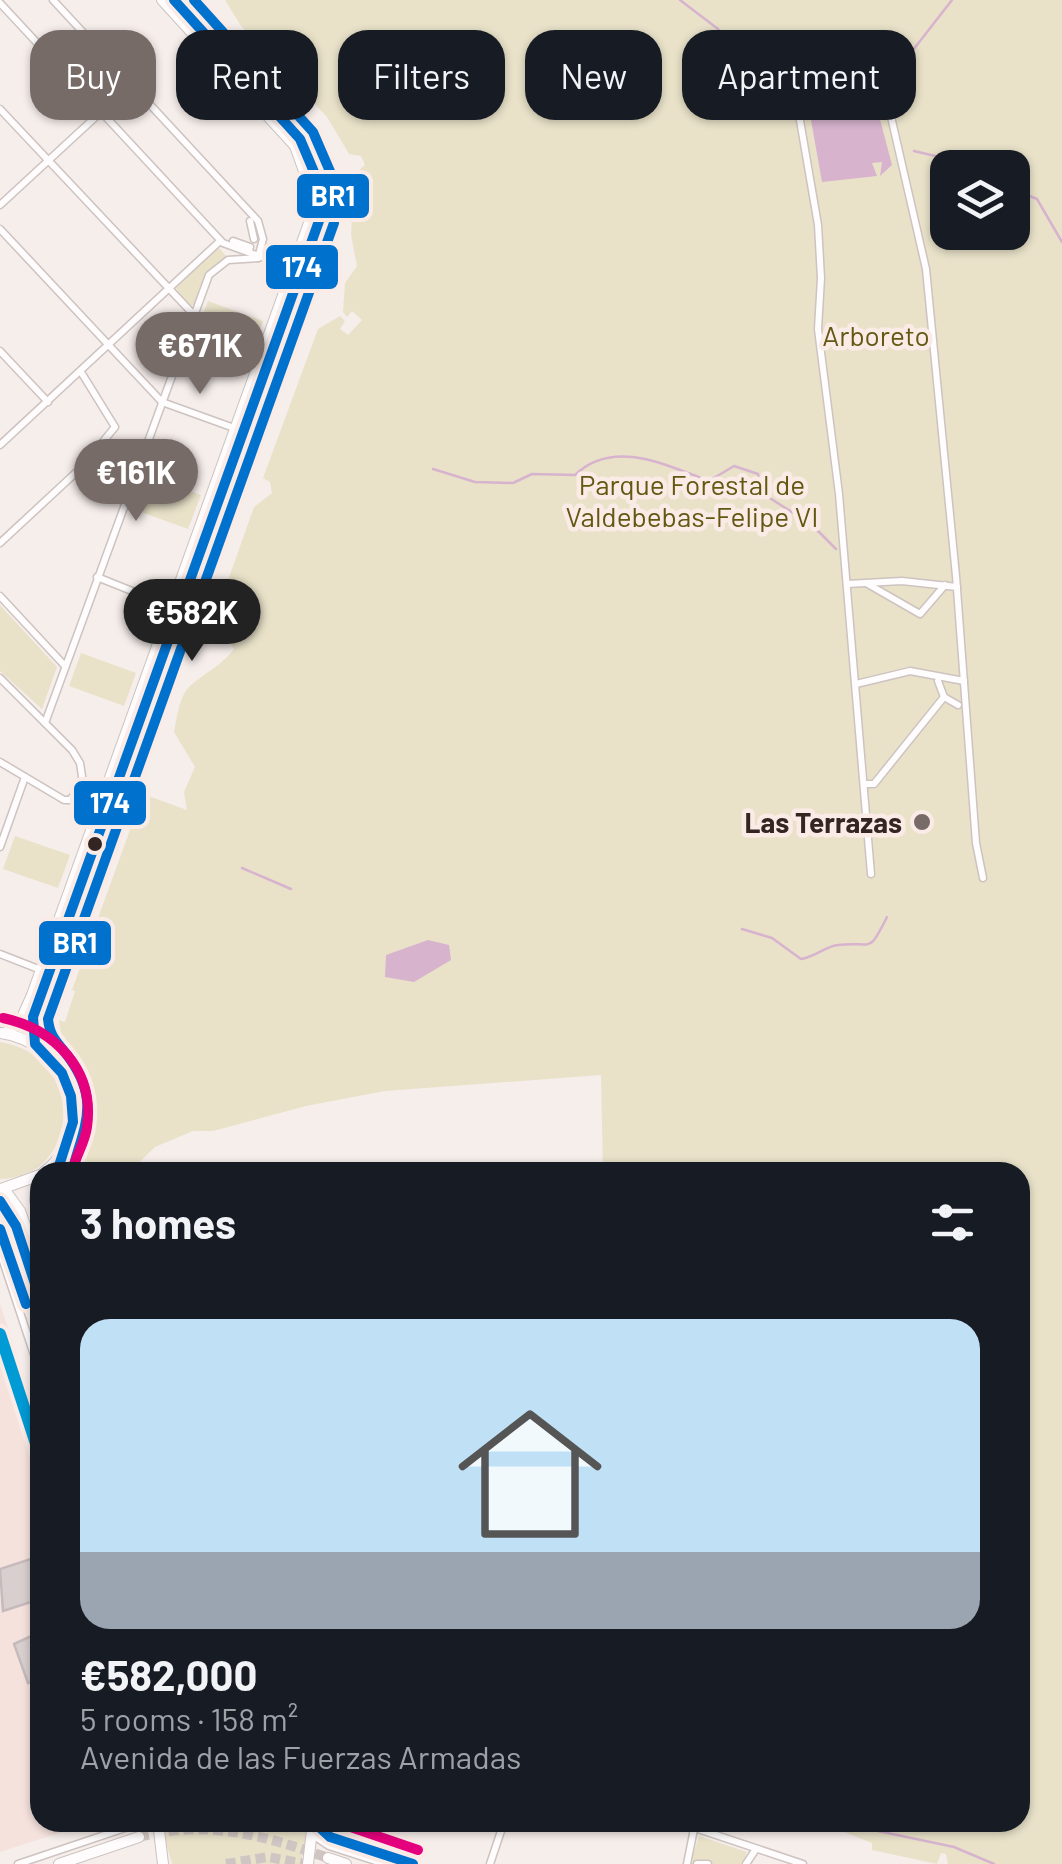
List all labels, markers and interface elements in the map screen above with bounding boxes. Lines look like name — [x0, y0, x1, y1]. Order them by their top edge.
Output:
chip: Buy — [30, 30, 156, 120]
chip: Rent — [176, 30, 318, 120]
chip: Filters — [338, 30, 505, 120]
chip: New — [525, 30, 662, 120]
chip: Apartment — [682, 30, 916, 120]
map controls — [930, 150, 1030, 250]
button: layers — [930, 150, 1030, 250]
line badge: BR1 — [295, 172, 371, 220]
text: BR1 — [311, 178, 355, 212]
line badge: 174 — [264, 243, 340, 291]
text: 174 — [282, 249, 322, 283]
pin: €671K — [130, 312, 270, 397]
park label: Arboreto — [822, 318, 930, 352]
text: €671K — [158, 325, 242, 363]
pin: €161K — [66, 439, 206, 524]
text: €161K — [96, 452, 176, 490]
park label: Parque Forestal de Valdebebas-Felipe VI — [565, 467, 819, 533]
pin: €582K — [122, 579, 262, 664]
text: €582K — [146, 592, 238, 630]
line badge: 174 — [72, 779, 148, 827]
text: 174 — [90, 785, 130, 819]
place label: Las Terrazas — [744, 805, 902, 839]
marker: Las Terrazas — [911, 811, 933, 833]
unlabelled marker — [85, 834, 105, 854]
line badge: BR1 — [37, 919, 113, 967]
text: BR1 — [53, 925, 97, 959]
icon: filters — [925, 1195, 980, 1250]
text: 3 homes — [80, 1197, 236, 1247]
icon: home — [440, 1384, 620, 1564]
text: €582,000 — [80, 1649, 257, 1699]
text: 5 rooms · 158 m² — [80, 1699, 298, 1737]
text: Avenida de las Fuerzas Armadas — [80, 1737, 521, 1775]

